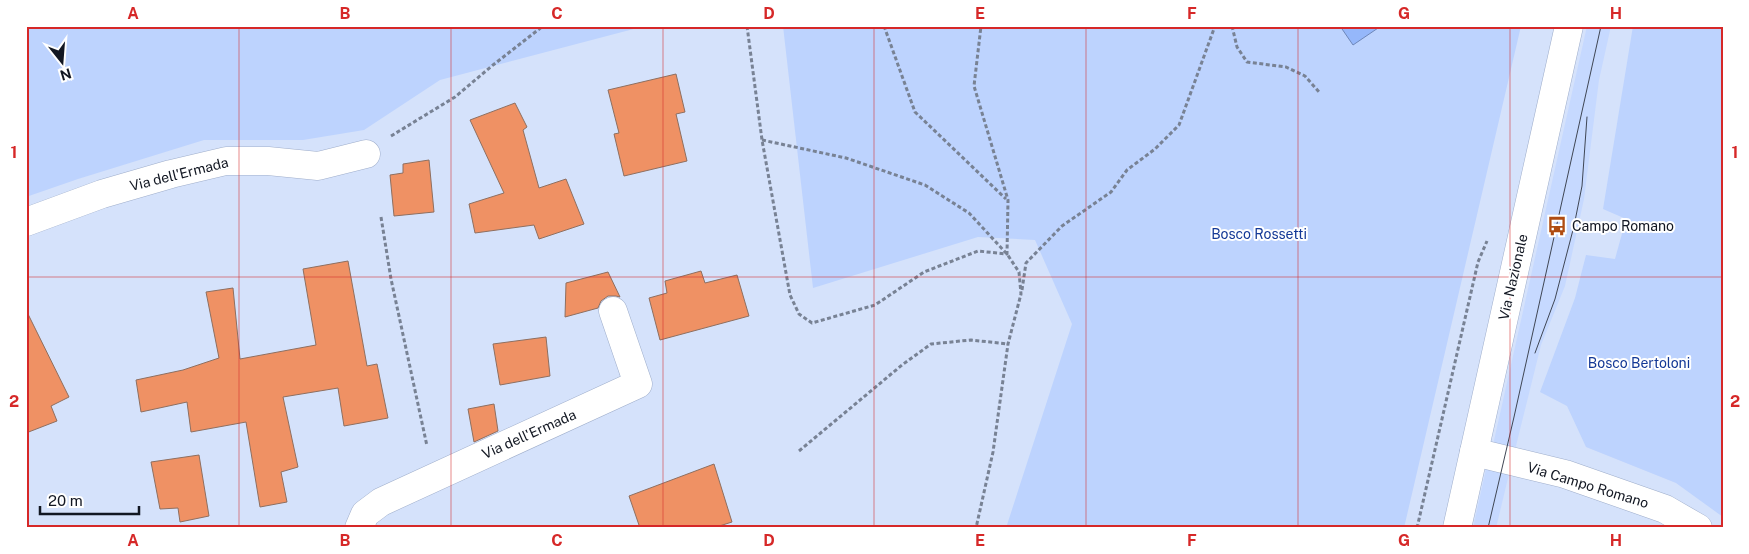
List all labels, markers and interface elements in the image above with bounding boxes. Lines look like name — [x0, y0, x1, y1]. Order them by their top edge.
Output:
text: A — [127, 4, 139, 23]
text: B — [340, 4, 351, 23]
text: C — [551, 4, 563, 23]
text: D — [763, 4, 775, 23]
text: E — [975, 4, 985, 23]
text: F — [1187, 4, 1197, 23]
text: G — [1398, 4, 1410, 23]
text: H — [1610, 4, 1622, 23]
north arrow — [38, 38, 88, 88]
text: N — [58, 65, 73, 84]
text: 1 — [11, 143, 17, 162]
text: 1 — [1732, 143, 1738, 162]
street label: Via dell'Ermada — [128, 154, 230, 194]
bus stop icon: Campo Romano — [1546, 215, 1568, 237]
place label: Campo Romano — [1572, 218, 1674, 234]
park label: Bosco Rossetti — [1211, 226, 1307, 242]
street label: Via Nazionale — [1495, 232, 1531, 322]
park label: Bosco Bertoloni — [1588, 355, 1690, 371]
text: 2 — [9, 392, 19, 411]
text: 2 — [1730, 392, 1740, 411]
street label: Via dell'Ermada — [480, 406, 578, 462]
street label: Via Campo Romano — [1525, 459, 1651, 511]
scale bar — [40, 484, 139, 516]
text: 20 m — [48, 492, 83, 509]
text: A — [127, 531, 139, 550]
text: B — [340, 531, 351, 550]
text: C — [551, 531, 563, 550]
text: D — [763, 531, 775, 550]
text: E — [975, 531, 985, 550]
text: F — [1187, 531, 1197, 550]
text: G — [1398, 531, 1410, 550]
text: H — [1610, 531, 1622, 550]

